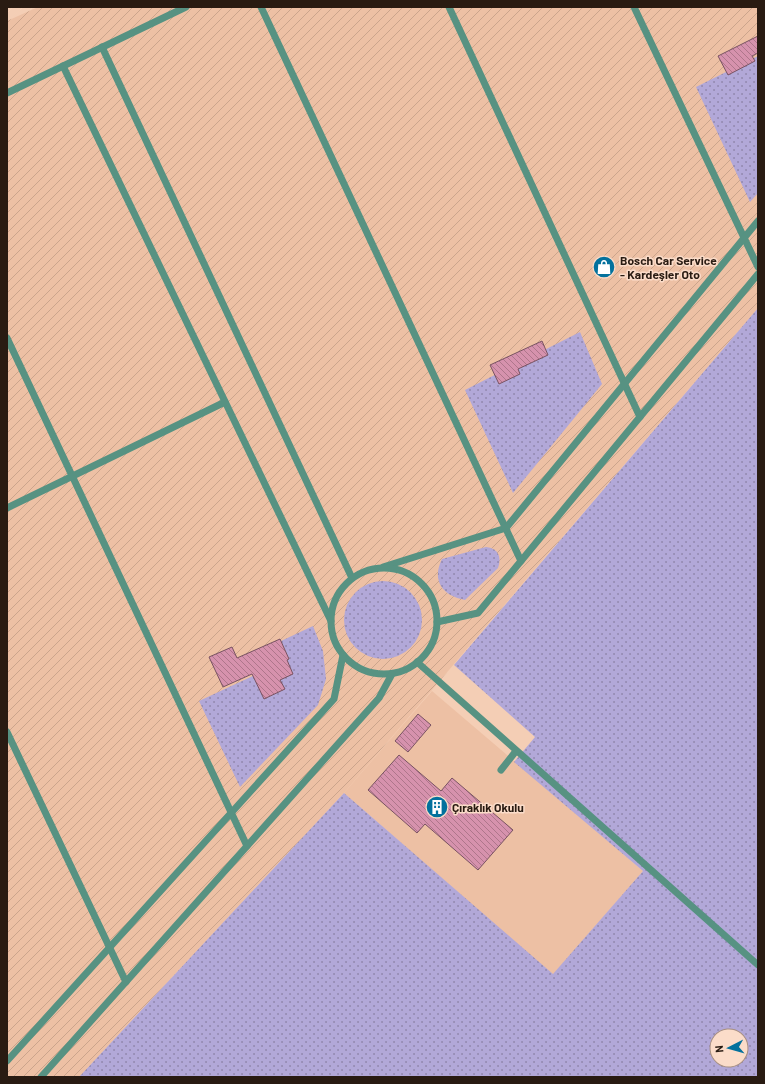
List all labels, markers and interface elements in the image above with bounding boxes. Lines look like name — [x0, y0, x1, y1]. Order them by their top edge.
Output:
place label: Bosch Car Service - Kardeşler Oto — [620, 253, 717, 281]
shop icon: Bosch Car Service - Kardeşler Oto — [591, 254, 617, 280]
building icon: Çıraklık Okulu — [424, 794, 450, 820]
place label: Çıraklık Okulu — [452, 800, 524, 814]
north arrow — [709, 1028, 749, 1068]
text: N — [712, 1045, 725, 1053]

